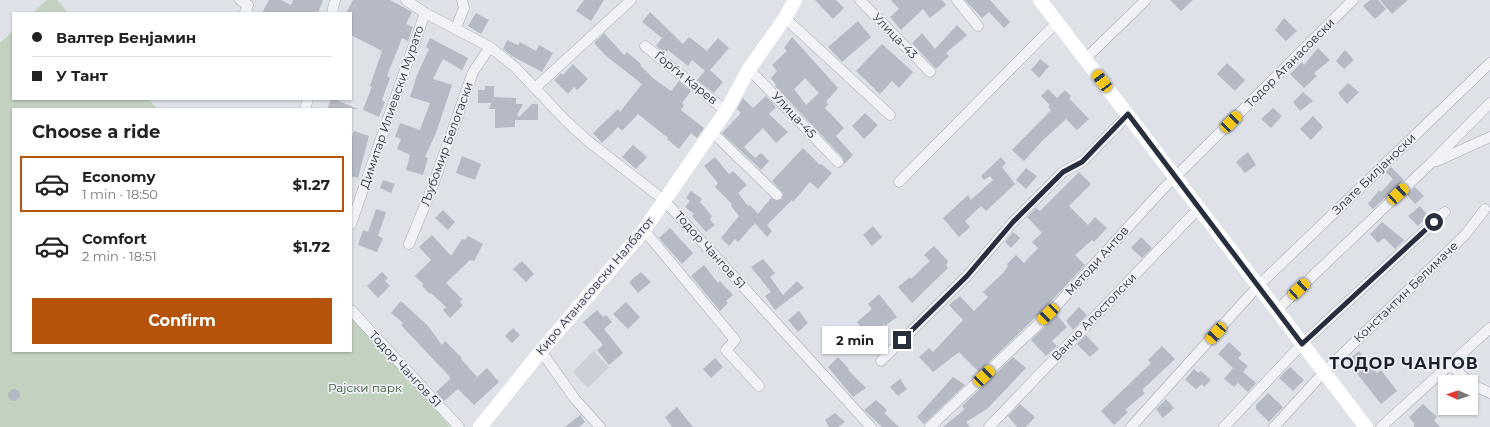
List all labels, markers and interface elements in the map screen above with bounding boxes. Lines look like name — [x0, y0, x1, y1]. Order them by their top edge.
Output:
street label: Улица-43 — [870, 10, 921, 62]
street label: Тодор Атанасовски — [1242, 15, 1338, 111]
street label: Димитар Илиевски Мурато — [357, 23, 427, 190]
text: Валтер Бенјамин — [56, 28, 196, 47]
street label: Ѓорѓи Карев — [652, 48, 721, 108]
text: У Тант — [56, 66, 108, 85]
car — [1090, 68, 1114, 94]
street label: Љубомир Белогаски — [417, 80, 476, 208]
street label: Улица-45 — [769, 88, 820, 141]
car — [1218, 109, 1244, 135]
text: Choose a ride — [32, 121, 160, 143]
street label: Злате Билјаноски — [1329, 130, 1419, 217]
icon: car — [34, 166, 70, 202]
text: Economy — [82, 167, 155, 186]
text: $1.27 — [292, 175, 330, 194]
car — [1385, 181, 1411, 207]
text: 1 min · 18:50 — [82, 186, 158, 202]
street label: Тодор Чангов 51 — [672, 208, 749, 292]
street label: Киро Атанасовски Налбатот — [532, 213, 657, 358]
route start — [1425, 213, 1443, 231]
street label: Методи Антов — [1062, 223, 1132, 298]
icon: car — [34, 228, 70, 264]
text: Comfort — [82, 229, 147, 248]
text: $1.72 — [293, 237, 330, 256]
street label: Константин Белимаче — [1350, 238, 1461, 345]
text: 2 min · 18:51 — [82, 248, 157, 264]
street label: Ванчо Апостолски — [1048, 270, 1139, 364]
car — [1286, 276, 1312, 302]
button: Confirm — [32, 298, 332, 344]
car — [1035, 301, 1061, 327]
car — [1204, 320, 1228, 346]
callout: 2 min — [822, 326, 888, 354]
street label: Тодор Чангов 51 — [366, 327, 445, 410]
route end — [893, 331, 911, 349]
text: 2 min — [836, 332, 874, 348]
district label: ТОДОР ЧАНГОВ — [1329, 354, 1479, 373]
car — [971, 363, 997, 389]
north arrow — [1438, 375, 1478, 415]
map controls — [1438, 375, 1478, 415]
park label: Рајски парк — [328, 380, 402, 395]

